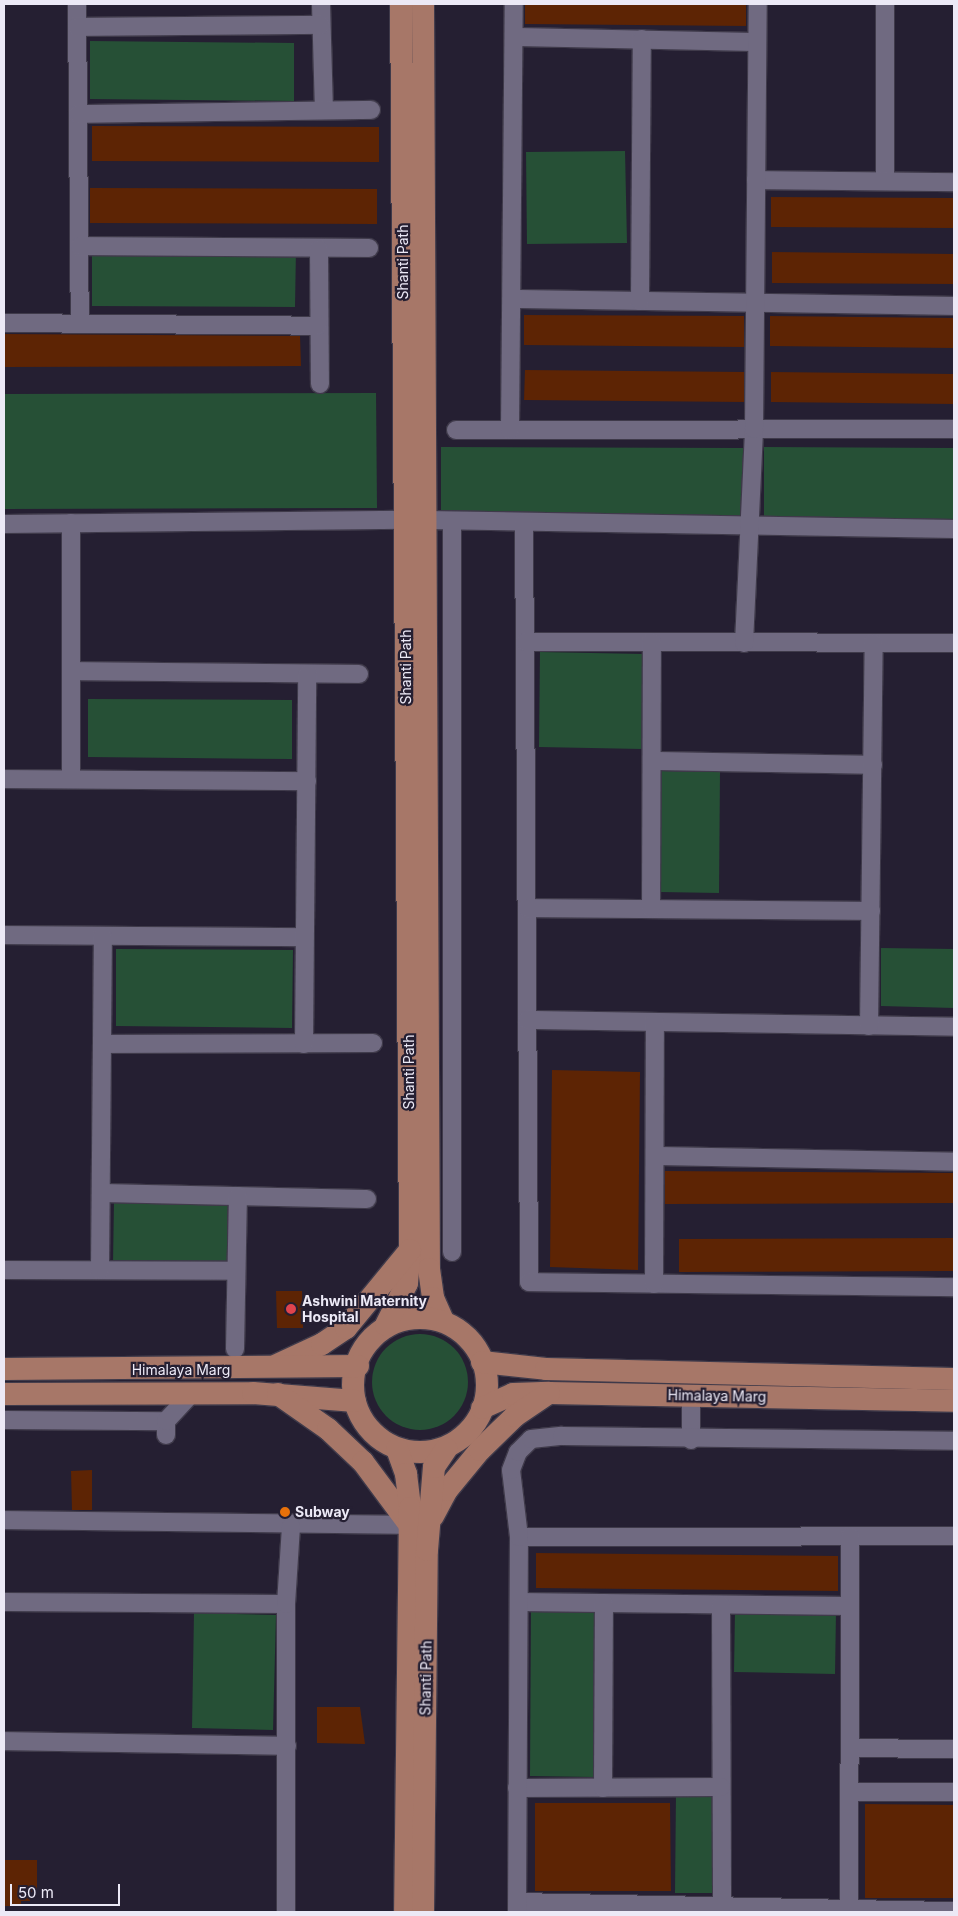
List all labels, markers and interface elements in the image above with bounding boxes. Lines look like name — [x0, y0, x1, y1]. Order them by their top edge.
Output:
street label: Shanti Path — [395, 225, 411, 299]
street label: Shanti Path — [398, 630, 414, 704]
street label: Shanti Path — [401, 1035, 417, 1109]
place label: Ashwini Maternity Hospital — [302, 1293, 427, 1325]
marker: Ashwini Maternity Hospital — [284, 1302, 298, 1316]
street label: Himalaya Marg — [132, 1362, 230, 1378]
street label: Himalaya Marg — [668, 1387, 766, 1405]
place label: Subway — [295, 1504, 350, 1520]
marker: Subway — [279, 1506, 291, 1518]
street label: Shanti Path — [417, 1640, 435, 1716]
scale bar — [12, 1874, 122, 1906]
text: 50 m — [18, 1883, 54, 1902]

